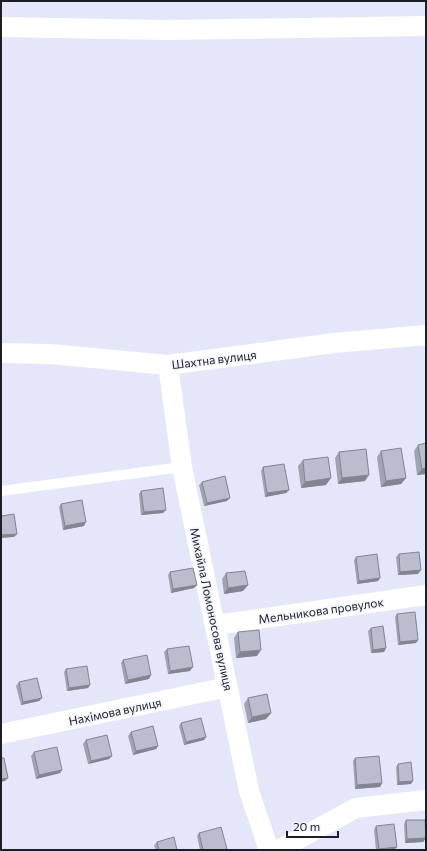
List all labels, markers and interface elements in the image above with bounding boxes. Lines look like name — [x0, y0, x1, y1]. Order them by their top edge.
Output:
street label: Шахтна вулиця — [171, 347, 257, 371]
street label: Михайла Ломоносова вулиця — [188, 526, 236, 692]
street label: Мельникова провулок — [257, 594, 385, 626]
street label: Нахімова вулиця — [67, 694, 163, 728]
scale bar — [287, 813, 338, 839]
text: 20 m — [293, 819, 320, 833]

